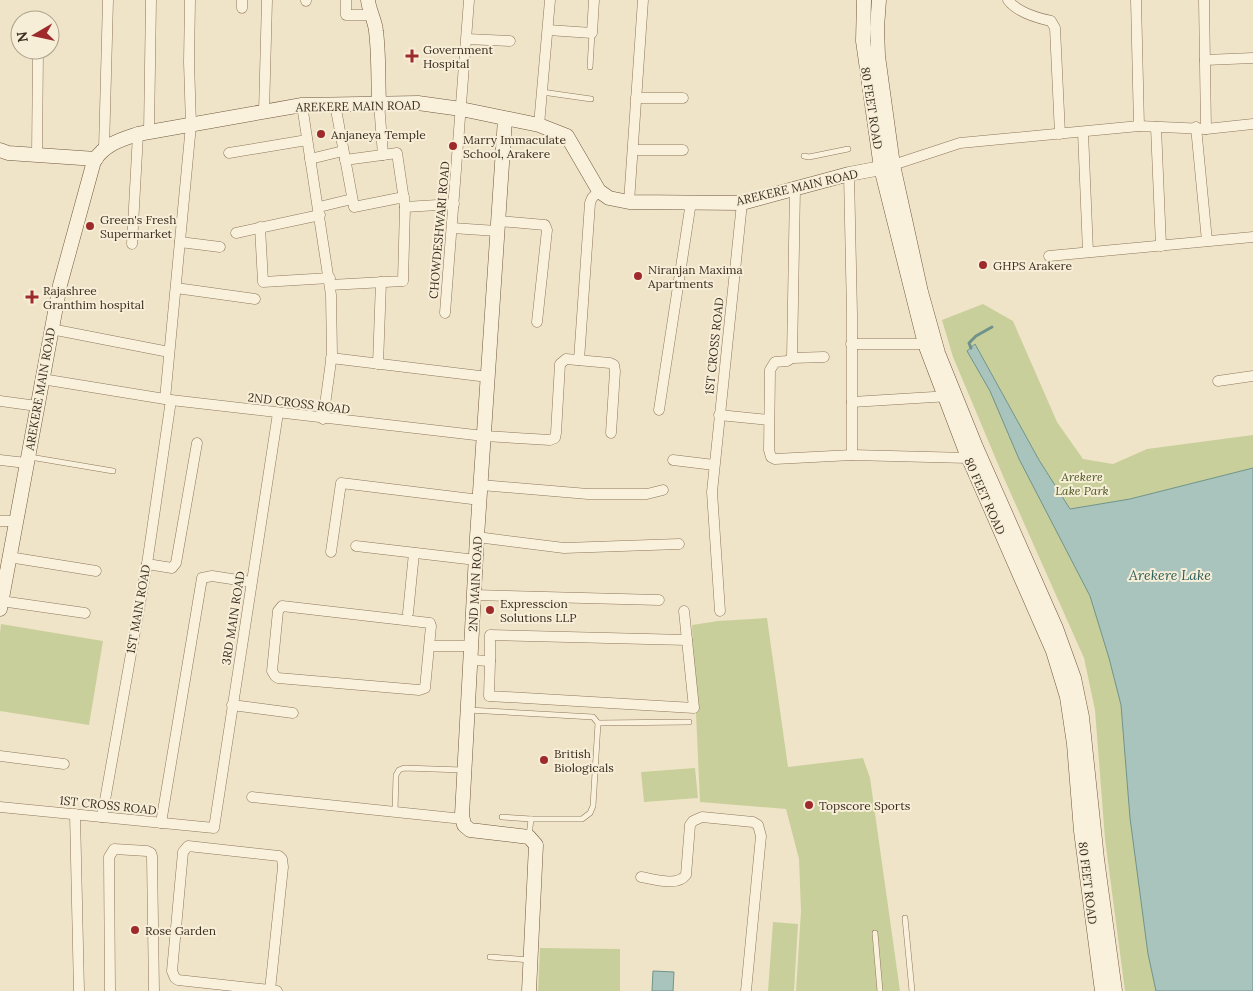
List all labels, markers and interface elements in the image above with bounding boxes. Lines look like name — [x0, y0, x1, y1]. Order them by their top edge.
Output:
north arrow — [10, 10, 60, 60]
text: N — [12, 30, 32, 44]
place label: Government Hospital — [423, 42, 493, 71]
marker: Government Hospital — [405, 49, 419, 63]
street label: 80 FEET ROAD — [858, 66, 886, 150]
street label: AREKERE MAIN ROAD — [295, 97, 420, 115]
place label: Anjaneya Temple — [330, 127, 426, 142]
marker: Anjaneya Temple — [315, 128, 327, 140]
place label: Marry Immaculate School, Arakere — [463, 132, 566, 161]
marker: Marry Immaculate School, Arakere — [447, 140, 459, 152]
street label: CHOWDESHWARI ROAD — [425, 160, 453, 300]
street label: AREKERE MAIN ROAD — [734, 166, 859, 209]
place label: Green's Fresh Supermarket — [100, 212, 176, 241]
marker: Green's Fresh Supermarket — [84, 220, 96, 232]
place label: GHPS Arakere — [993, 258, 1073, 273]
marker: GHPS Arakere — [977, 259, 989, 271]
place label: Niranjan Maxima Apartments — [647, 262, 743, 291]
marker: Niranjan Maxima Apartments — [632, 270, 644, 282]
place label: Rajashree Granthim hospital — [43, 283, 144, 312]
marker: Rajashree Granthim hospital — [25, 290, 39, 304]
street label: 1ST CROSS ROAD — [701, 297, 727, 395]
street label: AREKERE MAIN ROAD — [22, 326, 58, 453]
street label: 2ND CROSS ROAD — [247, 389, 351, 417]
street label: 80 FEET ROAD — [961, 455, 1009, 537]
park label: Arekere Lake Park — [1055, 469, 1109, 498]
street label: 2ND MAIN ROAD — [465, 536, 485, 632]
street label: 1ST MAIN ROAD — [123, 563, 153, 655]
water label: Arekere Lake — [1128, 566, 1211, 584]
street label: 3RD MAIN ROAD — [218, 570, 248, 666]
place label: Expresscion Solutions LLP — [500, 596, 576, 625]
marker: Expresscion Solutions LLP — [484, 604, 496, 616]
place label: British Biologicals — [554, 746, 614, 775]
marker: British Biologicals — [538, 754, 550, 766]
street label: 1ST CROSS ROAD — [59, 792, 157, 818]
place label: Topscore Sports — [819, 798, 911, 813]
marker: Topscore Sports — [803, 799, 815, 811]
street label: 80 FEET ROAD — [1075, 841, 1101, 925]
place label: Rose Garden — [145, 923, 216, 938]
marker: Rose Garden — [129, 924, 141, 936]

